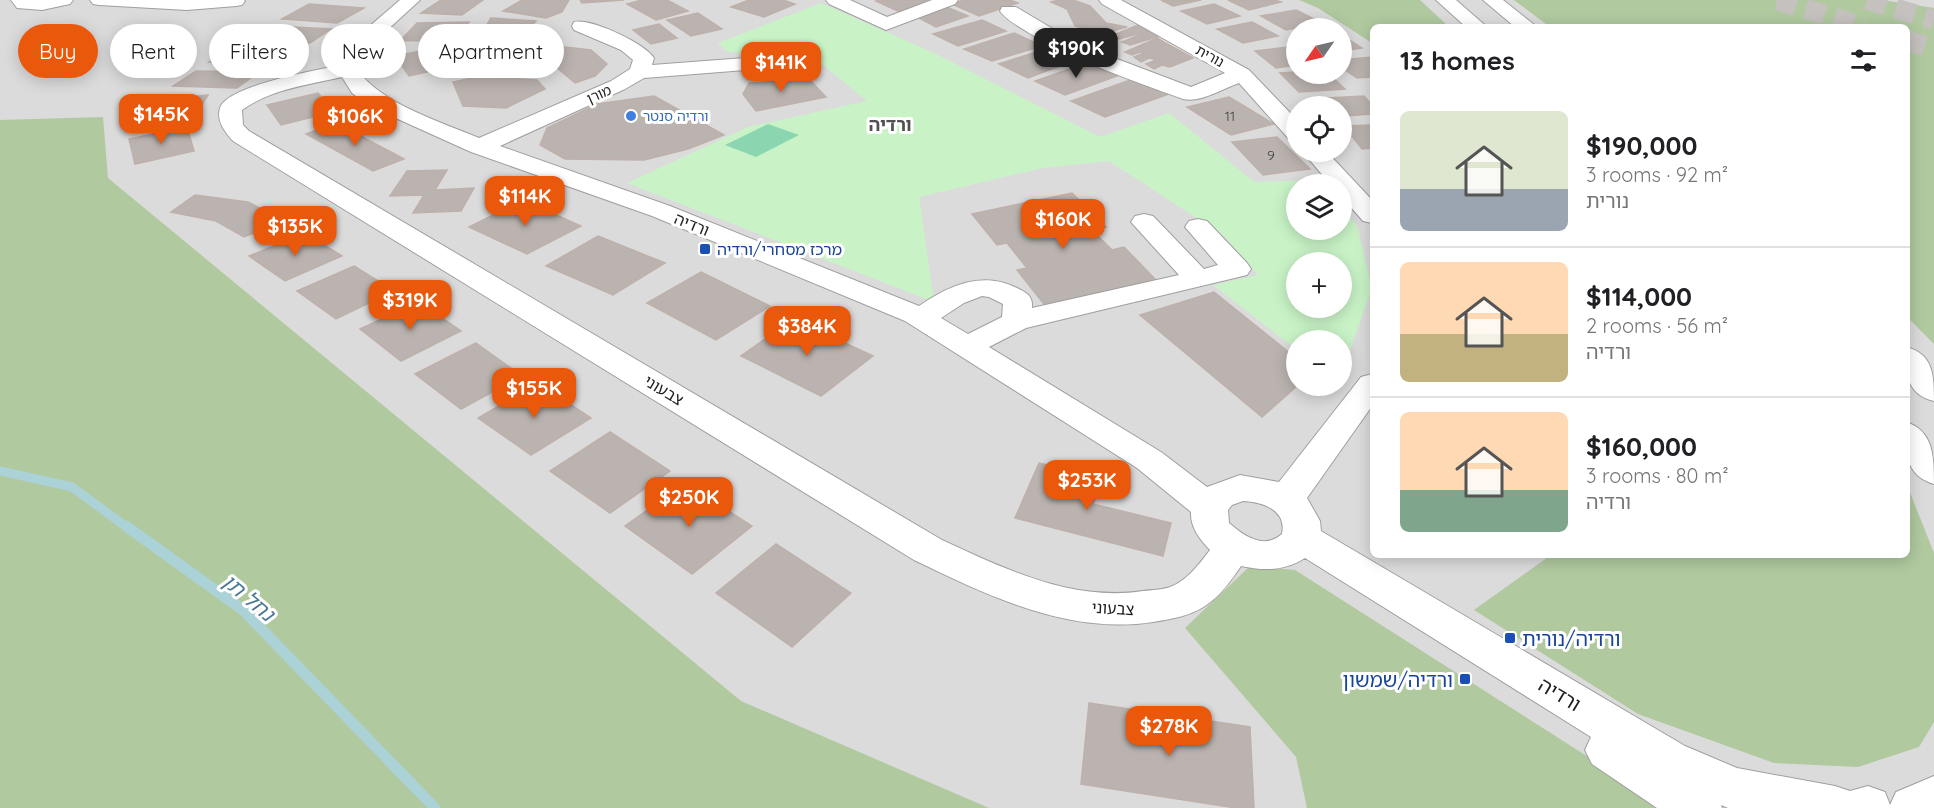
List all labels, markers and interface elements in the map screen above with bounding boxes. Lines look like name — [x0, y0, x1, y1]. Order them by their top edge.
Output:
north arrow — [1286, 18, 1352, 84]
map controls — [1286, 18, 1352, 396]
chip: Buy — [18, 24, 98, 78]
chip: Rent — [110, 24, 197, 78]
chip: Filters — [209, 24, 309, 78]
chip: New — [321, 24, 406, 78]
chip: Apartment — [418, 24, 564, 78]
pin: $190K — [1034, 28, 1118, 79]
text: $190K — [1048, 35, 1104, 60]
street label: נורית — [1192, 41, 1228, 71]
pin: $141K — [739, 42, 823, 93]
text: 13 homes — [1400, 44, 1515, 77]
icon: filters — [1847, 44, 1880, 77]
text: $141K — [755, 49, 807, 74]
street label: מורן — [584, 81, 614, 107]
pin: $145K — [119, 94, 203, 145]
pin: $106K — [313, 96, 397, 147]
button: locate — [1286, 96, 1352, 162]
text: $145K — [133, 101, 189, 126]
text: $106K — [327, 103, 383, 128]
place label: ורדיה סנטר — [643, 107, 709, 125]
house number: 11 — [1225, 107, 1235, 125]
marker: ורדיה סנטר — [624, 109, 638, 123]
district label: ורדיה — [868, 113, 912, 136]
text: $190,000 — [1586, 129, 1697, 162]
icon: home — [1448, 135, 1520, 207]
house number: 9 — [1267, 146, 1275, 164]
text: 3 rooms · 92 m² — [1586, 162, 1728, 187]
button: layers — [1286, 174, 1352, 240]
pin: $114K — [483, 176, 567, 227]
text: $114K — [499, 183, 551, 208]
text: נורית — [1586, 188, 1629, 213]
pin: $160K — [1021, 199, 1105, 250]
pin: $135K — [253, 206, 337, 257]
text: $160K — [1035, 206, 1091, 231]
street label: ורדיה — [672, 208, 712, 240]
text: $135K — [267, 213, 323, 238]
place label: מרכז מסחרי/ורדיה — [717, 239, 842, 259]
marker: מרכז מסחרי/ורדיה — [698, 242, 712, 256]
button: + — [1286, 252, 1352, 318]
pin: $319K — [368, 280, 452, 331]
text: $114,000 — [1586, 280, 1692, 313]
icon: home — [1448, 286, 1520, 358]
text: $319K — [383, 287, 437, 312]
pin: $384K — [765, 306, 849, 357]
text: $384K — [778, 313, 836, 338]
text: 2 rooms · 56 m² — [1586, 313, 1728, 338]
button: − — [1286, 330, 1352, 396]
text: ורדיה — [1586, 339, 1631, 364]
pin: $155K — [492, 368, 576, 419]
street label: צבעוני — [641, 370, 687, 410]
text: $155K — [506, 375, 562, 400]
text: $160,000 — [1586, 430, 1697, 463]
icon: home — [1448, 436, 1520, 508]
pin: $253K — [1045, 460, 1129, 511]
text: 3 rooms · 80 m² — [1586, 463, 1729, 488]
text: $253K — [1058, 467, 1116, 492]
pin: $250K — [647, 477, 731, 528]
text: $250K — [659, 484, 719, 509]
text: ורדיה — [1586, 489, 1631, 514]
water label: נחל תן — [218, 568, 282, 628]
street label: צבעוני — [1091, 597, 1135, 619]
place label: ורדיה/נורית — [1522, 626, 1621, 651]
marker: ורדיה/נורית — [1503, 631, 1517, 645]
place label: ורדיה/שמשון — [1342, 667, 1453, 692]
marker: ורדיה/שמשון — [1458, 672, 1472, 686]
street label: ורדיה — [1534, 672, 1586, 716]
pin: $278K — [1127, 706, 1211, 757]
text: $278K — [1140, 713, 1198, 738]

